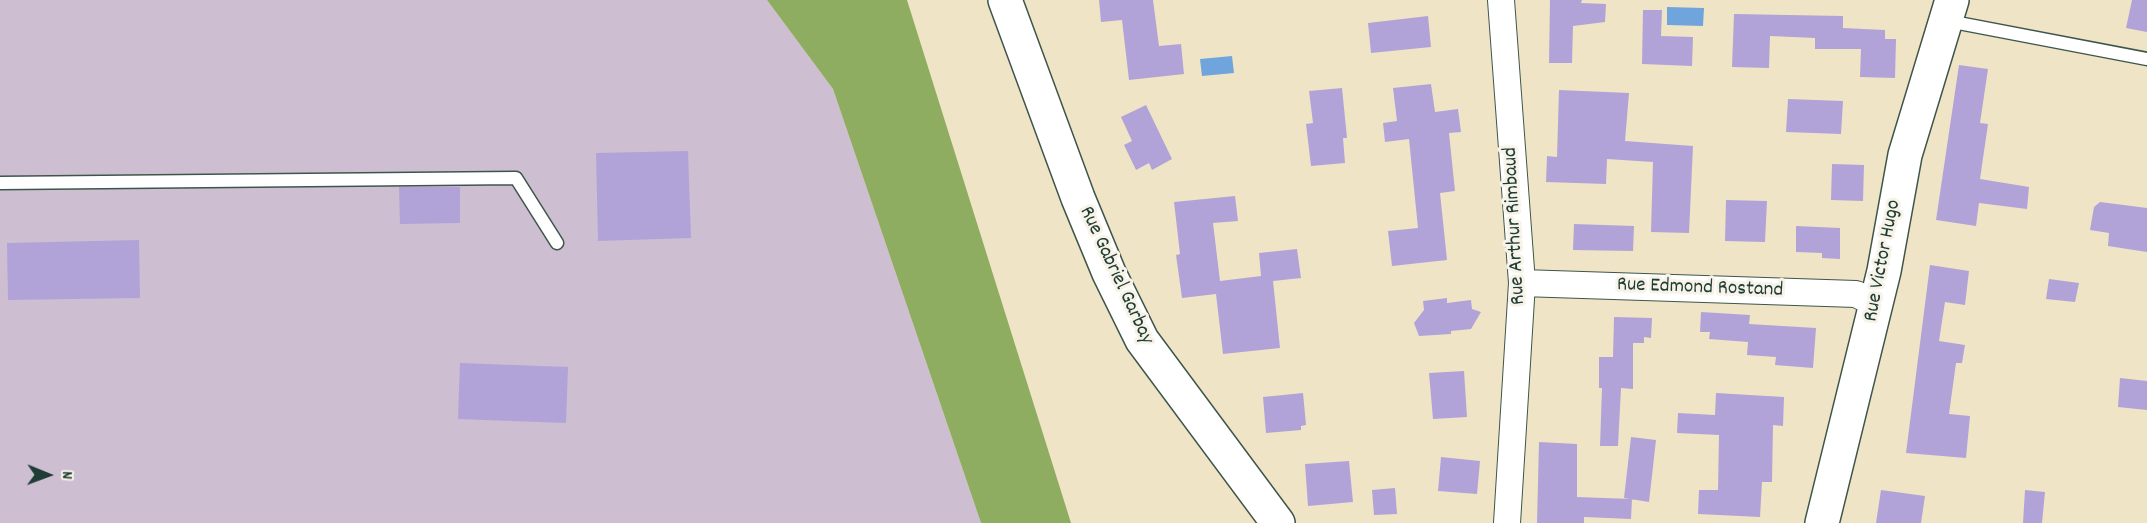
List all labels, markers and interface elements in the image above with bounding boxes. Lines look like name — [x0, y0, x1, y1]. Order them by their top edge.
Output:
street label: Rue Arthur Rimbaud — [1499, 146, 1533, 306]
street label: Rue Victor Hugo — [1860, 198, 1908, 324]
street label: Rue Gabriel Garbay — [1072, 203, 1158, 349]
street label: Rue Edmond Rostand — [1616, 274, 1784, 304]
north arrow — [18, 445, 78, 505]
text: N — [55, 471, 78, 479]

